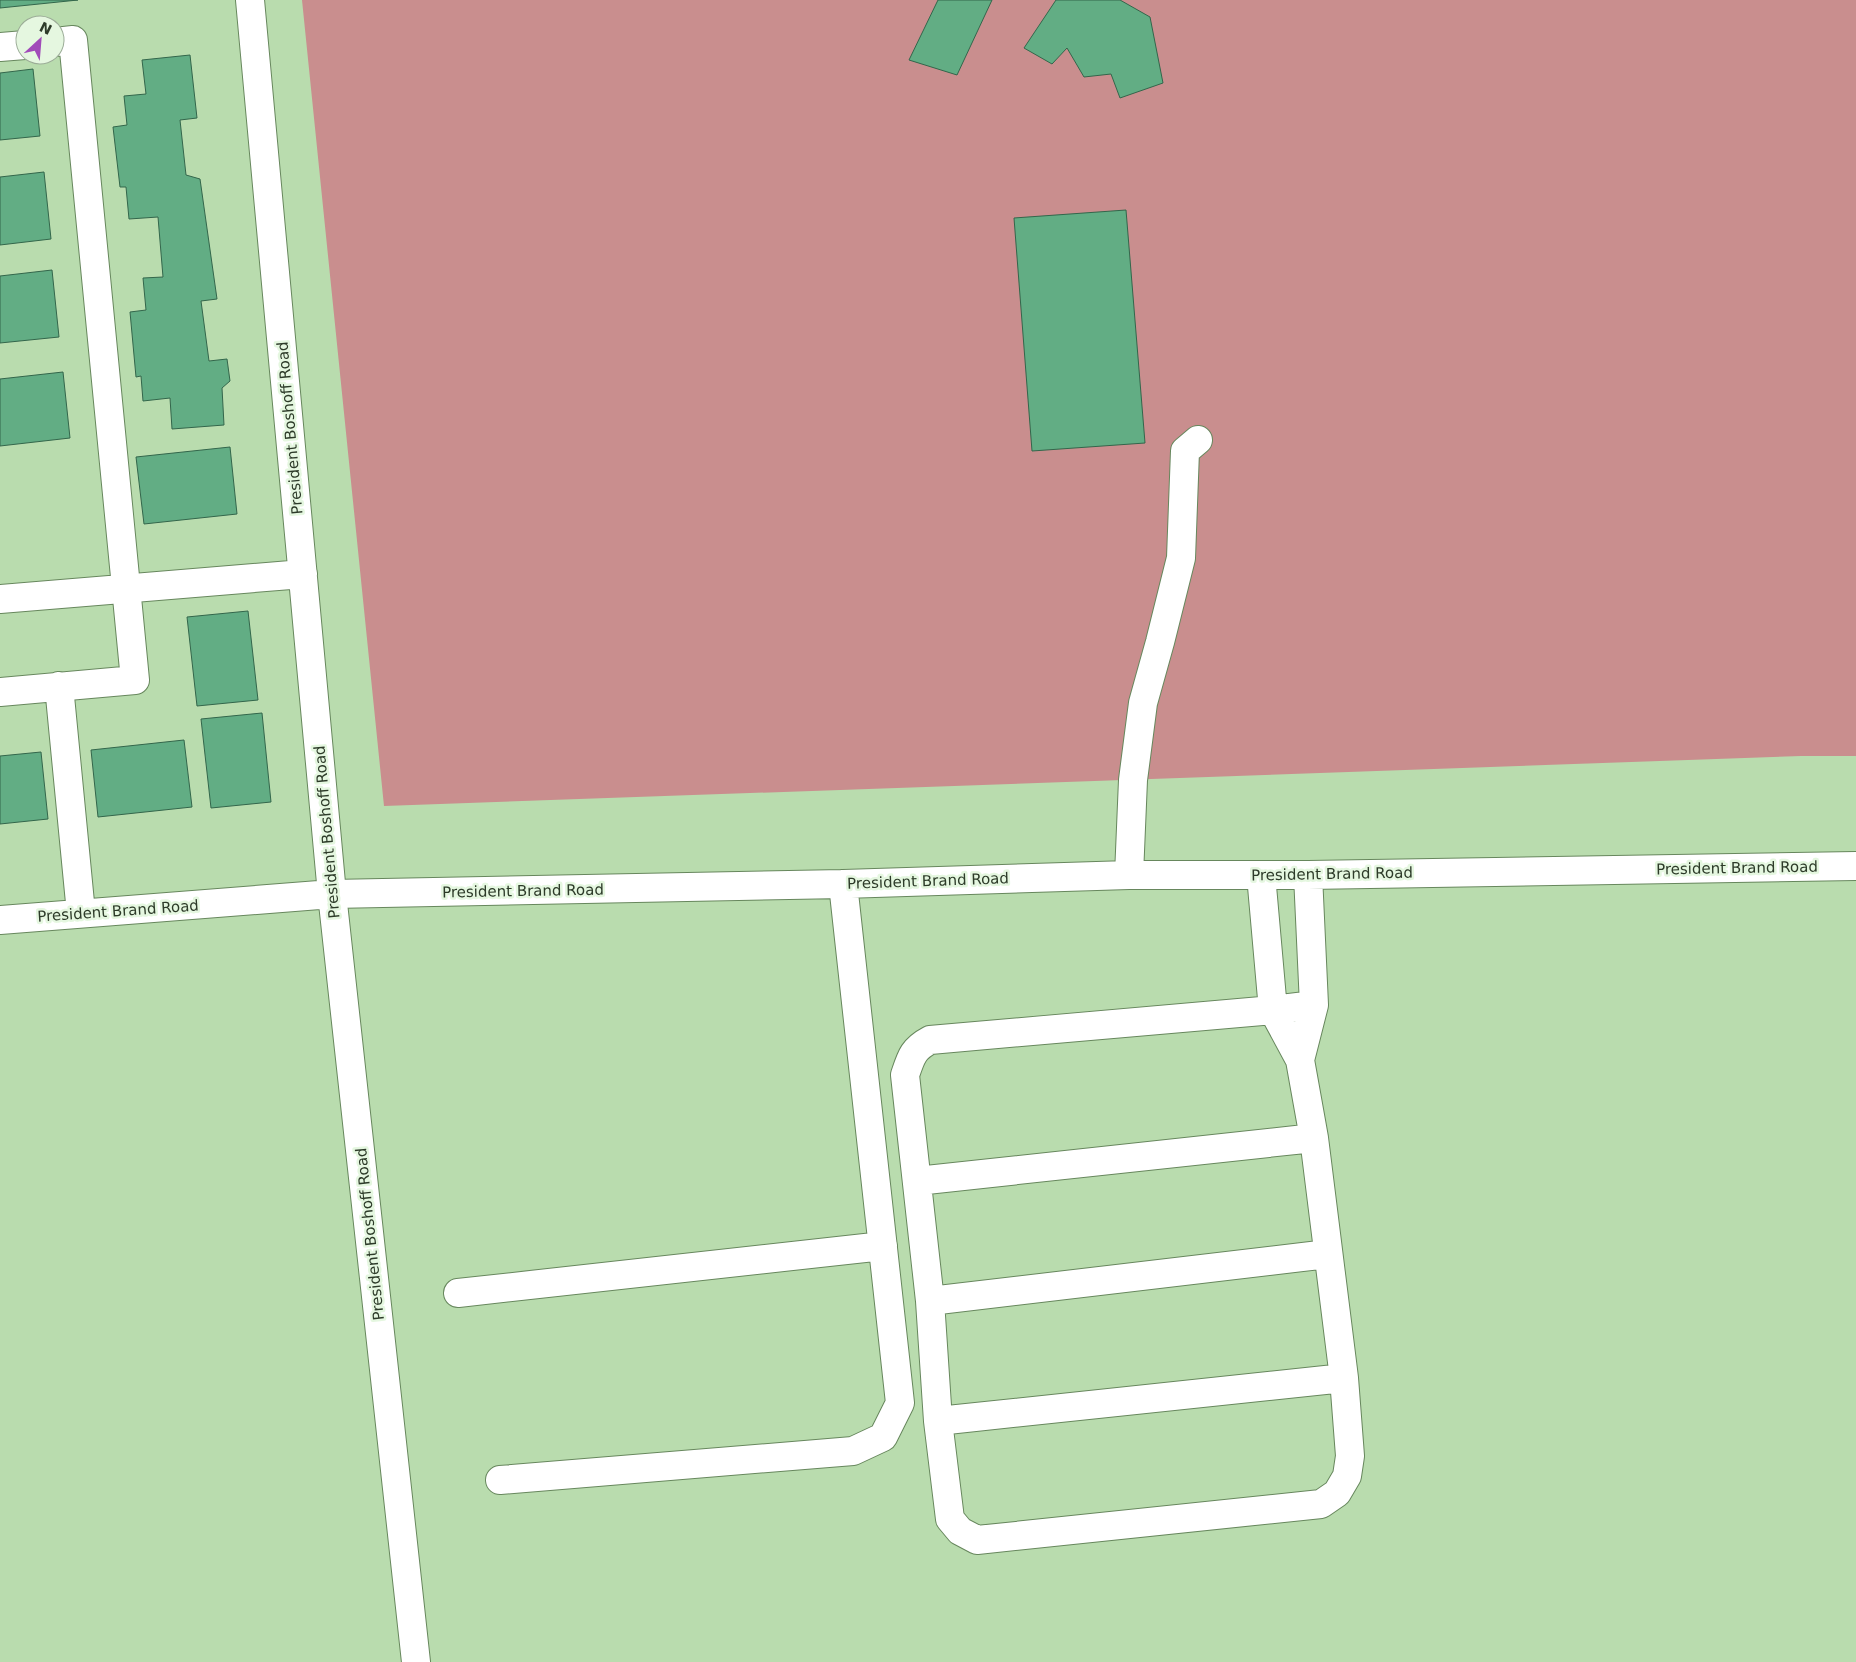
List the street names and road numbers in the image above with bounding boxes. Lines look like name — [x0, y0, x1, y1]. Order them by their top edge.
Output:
street label: President Boshoff Road — [273, 341, 307, 515]
street label: President Boshoff Road — [310, 745, 344, 919]
street label: President Brand Road — [1656, 858, 1818, 878]
street label: President Brand Road — [1251, 864, 1413, 884]
street label: President Brand Road — [847, 869, 1009, 893]
street label: President Brand Road — [442, 881, 604, 901]
street label: President Brand Road — [37, 896, 199, 926]
street label: President Boshoff Road — [352, 1147, 388, 1321]

